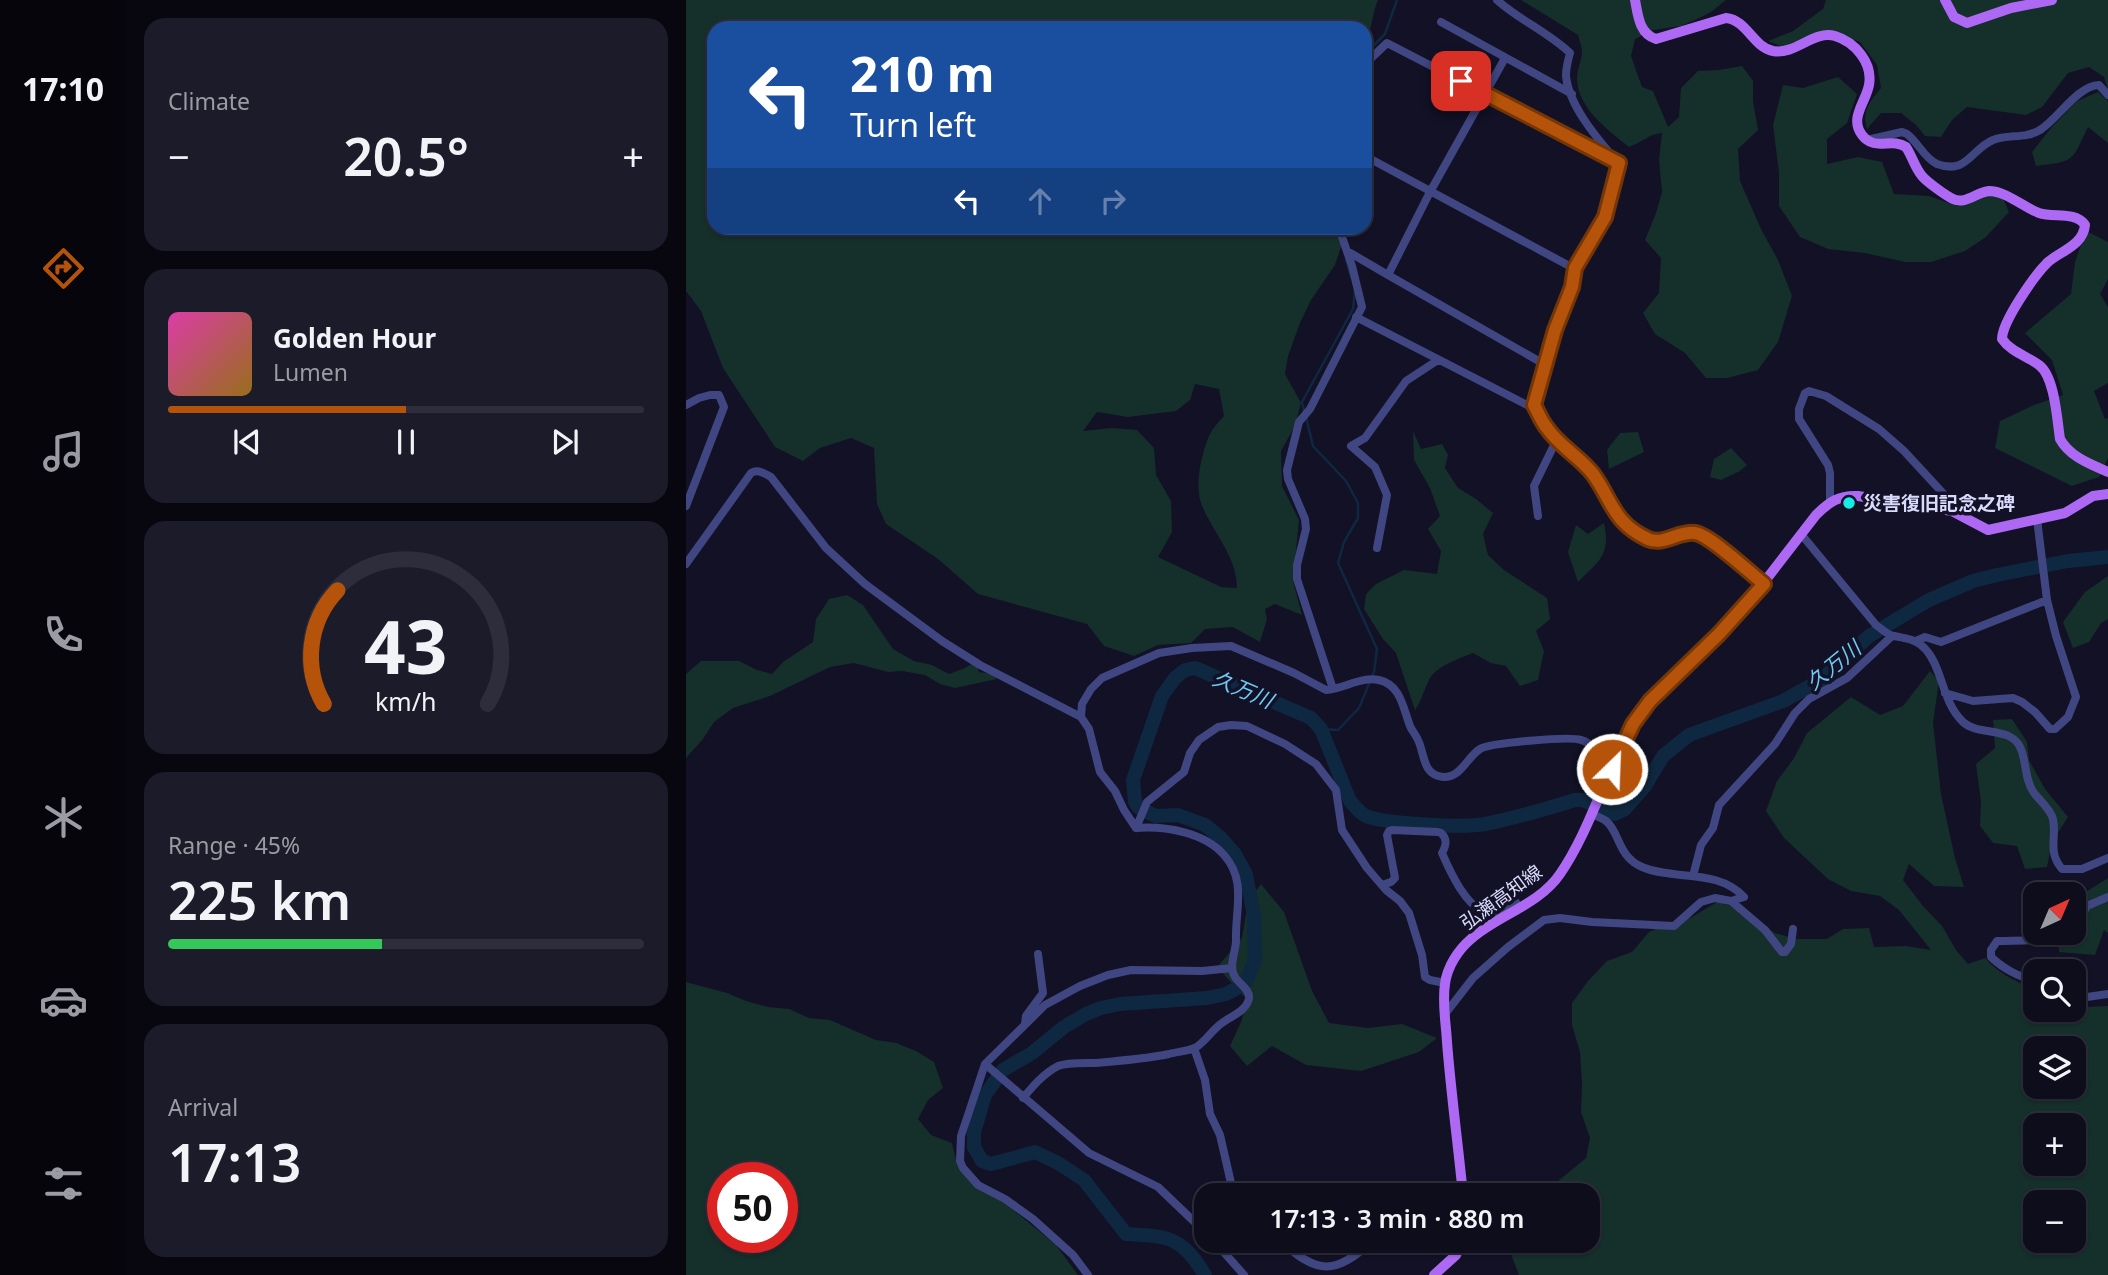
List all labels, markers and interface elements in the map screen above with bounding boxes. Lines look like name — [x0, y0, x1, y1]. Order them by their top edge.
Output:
text: 210 m — [850, 40, 995, 106]
icon: left — [735, 49, 826, 140]
pin — [1431, 51, 1491, 111]
icon: arrive — [1442, 62, 1480, 100]
text: 17:10 — [22, 67, 104, 110]
text: Climate — [168, 85, 250, 117]
text: Turn left — [850, 103, 976, 146]
text: 20.5° — [343, 120, 469, 191]
text: − — [168, 130, 190, 182]
text: + — [622, 130, 644, 182]
icon: left — [948, 182, 986, 220]
icon: ahead — [1021, 182, 1059, 220]
icon: right — [1094, 182, 1132, 220]
icon: directions — [39, 244, 88, 293]
text: Golden Hour — [273, 320, 436, 356]
text: Lumen — [273, 356, 348, 388]
icon: previous — [228, 423, 266, 461]
icon: pause — [387, 423, 425, 461]
icon: next — [546, 423, 584, 461]
icon: music — [39, 427, 88, 476]
place label: 災害復旧記念之碑 — [1863, 490, 2015, 516]
marker: 災害復旧記念之碑 — [1841, 495, 1857, 511]
text: 43 — [364, 596, 448, 695]
icon: phone — [39, 610, 88, 659]
water label: 久万川 — [1800, 633, 1868, 696]
water label: 久万川 — [1209, 664, 1279, 715]
text: km/h — [375, 683, 437, 717]
position arrow — [1575, 732, 1649, 806]
icon: climate — [39, 793, 88, 842]
text: Range · 45% — [168, 829, 300, 861]
street label: 弘瀬高知線 — [1455, 859, 1547, 935]
text: 225 km — [168, 864, 351, 935]
north arrow — [2023, 882, 2086, 945]
map controls — [2023, 882, 2086, 1253]
button: search — [2023, 959, 2086, 1022]
icon: car — [39, 976, 88, 1025]
button: layers — [2023, 1036, 2086, 1099]
text: Arrival — [168, 1091, 238, 1123]
button: + — [2023, 1113, 2086, 1176]
text: 17:13 — [168, 1126, 301, 1197]
icon: filters — [39, 1159, 88, 1208]
speed limit sign: 50 — [707, 1162, 798, 1253]
button: − — [2023, 1190, 2086, 1253]
text: 17:13 · 3 min · 880 m — [1270, 1200, 1524, 1236]

